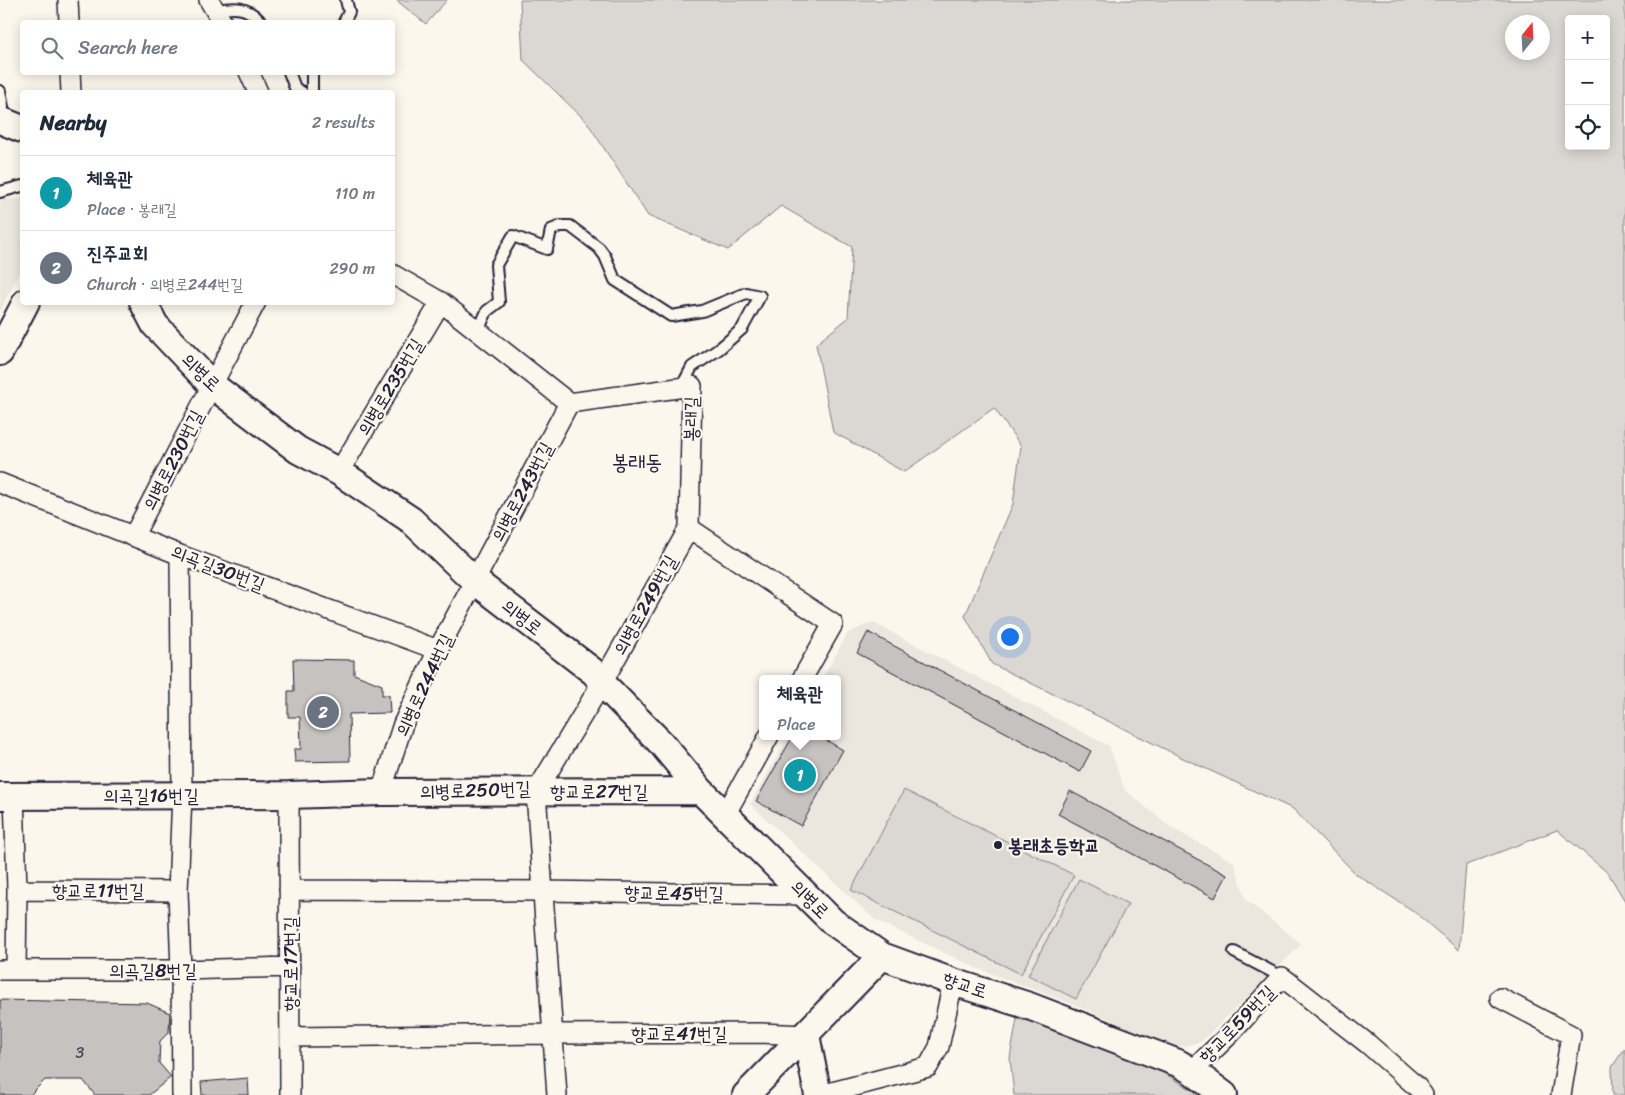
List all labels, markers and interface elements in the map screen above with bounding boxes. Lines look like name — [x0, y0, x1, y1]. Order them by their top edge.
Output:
north arrow — [1505, 15, 1550, 60]
map controls — [1565, 15, 1610, 150]
button: + — [1565, 15, 1610, 60]
search box — [20, 20, 395, 75]
text: Search here — [78, 31, 178, 64]
icon: search — [38, 34, 66, 62]
button: − — [1565, 60, 1610, 105]
text: Nearby — [40, 104, 106, 142]
button: locate — [1565, 105, 1610, 150]
text: 2 results — [312, 108, 375, 137]
text: 체육관 — [87, 162, 133, 195]
text: 1 — [53, 179, 59, 208]
text: 110 m — [335, 179, 375, 208]
text: Place · 봉래길 — [87, 195, 177, 224]
text: 진주교회 — [87, 237, 148, 270]
text: 2 — [51, 254, 61, 283]
text: 290 m — [329, 254, 375, 283]
text: Church · 의병로244번길 — [87, 270, 243, 299]
street label: 의병로235번길 — [348, 332, 432, 442]
street label: 의병로 — [173, 344, 229, 400]
street label: 봉래길 — [674, 396, 708, 442]
street label: 의병로230번길 — [133, 404, 213, 516]
street label: 의병로243번길 — [482, 436, 562, 548]
district label: 봉래동 — [612, 443, 662, 481]
street label: 의곡길30번길 — [166, 535, 270, 601]
street label: 의병로249번길 — [604, 548, 686, 662]
street label: 의병로 — [494, 590, 550, 644]
your location — [997, 624, 1023, 650]
street label: 의병로244번길 — [386, 628, 462, 742]
popup — [759, 675, 841, 740]
text: 체육관 — [777, 677, 823, 710]
pin: 2 — [307, 693, 339, 731]
text: Place — [777, 710, 816, 739]
pin: 1 — [784, 756, 816, 794]
street label: 의병로250번길 — [419, 772, 531, 808]
street label: 향교로27번길 — [550, 775, 648, 808]
street label: 의곡길16번길 — [103, 779, 199, 812]
place label: 봉래초등학교 — [1008, 829, 1100, 862]
marker: 봉래초등학교 — [992, 839, 1004, 851]
street label: 의병로 — [782, 871, 838, 927]
street label: 향교로11번길 — [52, 874, 144, 907]
street label: 향교로45번길 — [624, 876, 724, 910]
street label: 향교로17번길 — [274, 916, 307, 1012]
street label: 의곡길8번길 — [109, 954, 197, 987]
street label: 향교로 — [938, 962, 992, 1008]
street label: 향교로59번길 — [1190, 977, 1284, 1071]
street label: 향교로41번길 — [631, 1017, 727, 1050]
house number: 3 — [76, 1038, 85, 1067]

